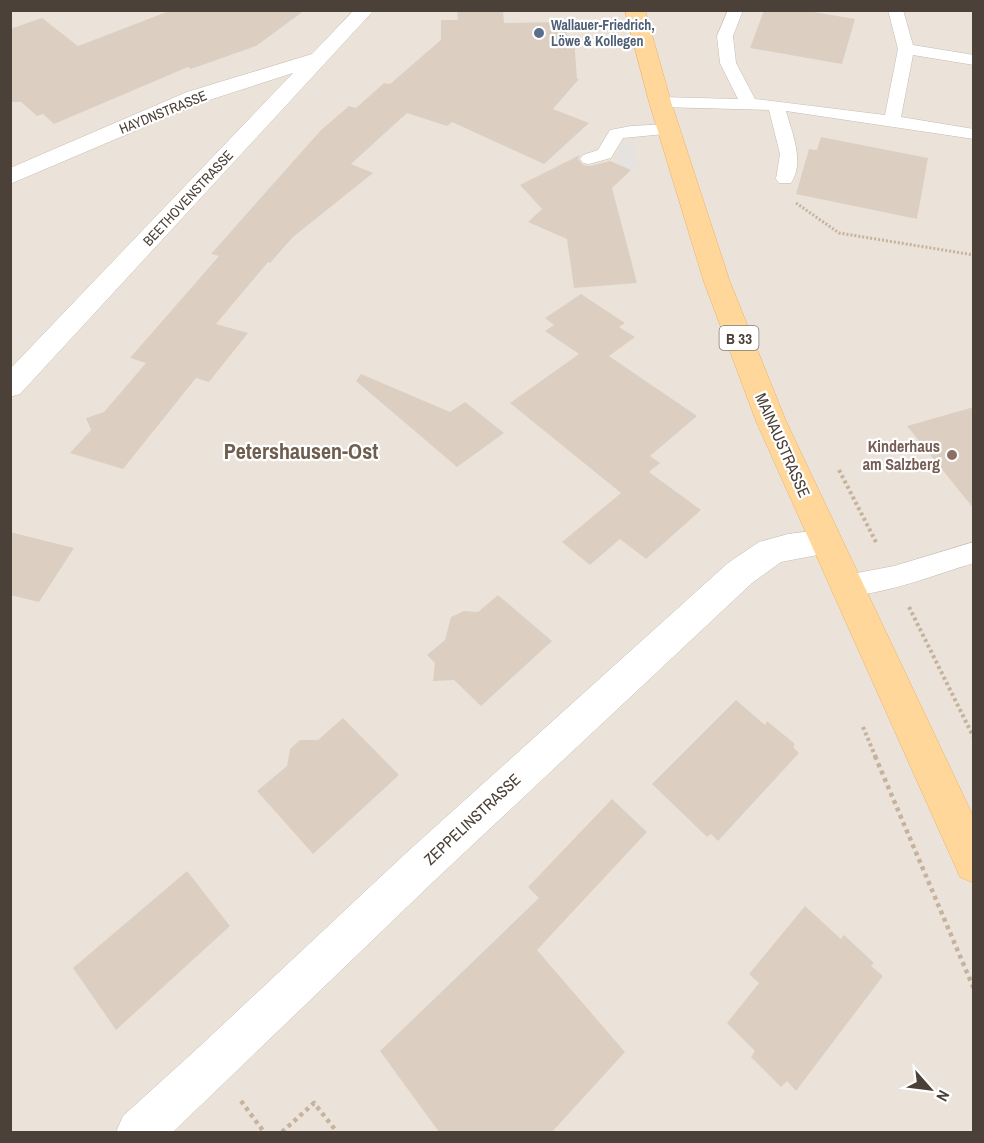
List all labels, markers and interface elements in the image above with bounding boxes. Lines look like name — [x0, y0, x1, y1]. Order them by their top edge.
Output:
place label: Wallauer-Friedrich, Löwe & Kollegen — [551, 16, 655, 50]
marker: Wallauer-Friedrich, Löwe & Kollegen — [532, 26, 546, 40]
street label: HAYDNSTRASSE — [117, 86, 209, 138]
street label: BEETHOVENSTRASSE — [139, 146, 237, 250]
road number: B 33 — [720, 326, 758, 350]
street label: MAINAUSTRASSE — [750, 389, 816, 501]
place label: Kinderhaus am Salzberg — [863, 435, 940, 475]
district label: Petershausen-Ost — [224, 436, 378, 466]
marker: Kinderhaus am Salzberg — [945, 448, 959, 462]
street label: ZEPPELINSTRASSE — [419, 768, 525, 870]
north arrow — [900, 1059, 960, 1119]
text: N — [931, 1087, 955, 1105]

